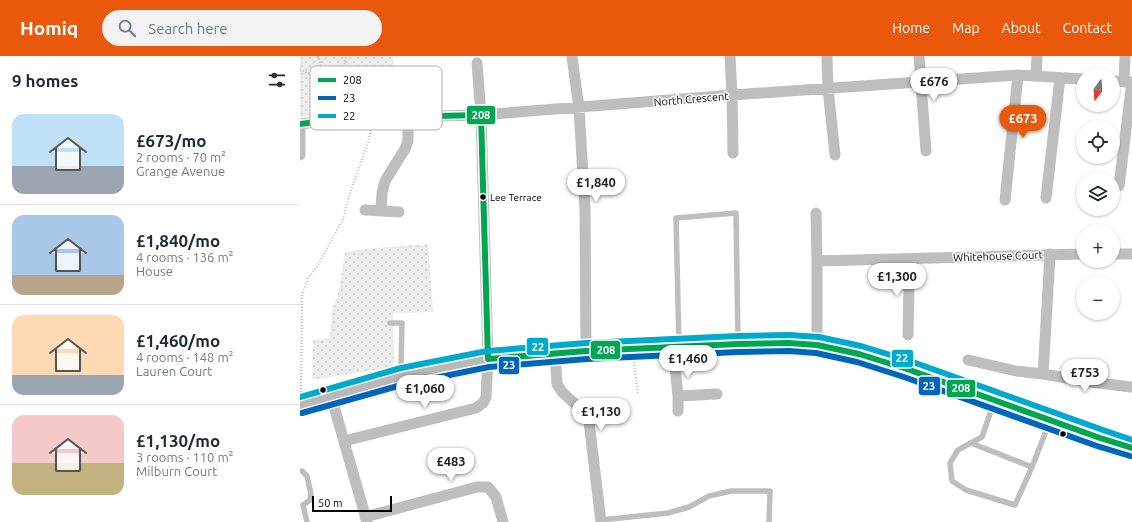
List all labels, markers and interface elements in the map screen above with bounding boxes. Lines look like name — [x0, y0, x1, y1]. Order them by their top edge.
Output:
search box — [102, 10, 382, 46]
text: Homiq — [20, 17, 78, 39]
icon: search — [116, 17, 138, 39]
text: Search here — [148, 20, 228, 37]
text: Home — [892, 20, 930, 36]
text: Map — [952, 20, 980, 36]
text: About — [1002, 20, 1041, 36]
text: Contact — [1063, 20, 1112, 36]
legend — [310, 66, 442, 130]
pin: £676 — [910, 68, 958, 102]
north arrow — [1076, 68, 1120, 112]
map controls — [1076, 68, 1120, 320]
icon: filters — [266, 69, 288, 91]
text: 9 homes — [12, 71, 78, 90]
text: 208 — [343, 74, 362, 86]
text: £676 — [919, 74, 949, 88]
street label: North Crescent — [653, 90, 730, 108]
text: 23 — [343, 92, 355, 104]
line badge: 208 — [466, 105, 496, 125]
pin: £673 — [999, 105, 1047, 139]
text: 208 — [472, 109, 490, 121]
text: 22 — [343, 110, 355, 122]
text: £673 — [1008, 111, 1038, 125]
button: locate — [1076, 120, 1120, 164]
icon: home — [44, 130, 92, 178]
text: £673/mo — [136, 131, 206, 150]
text: 2 rooms · 70 m² — [136, 150, 226, 164]
text: Grange Avenue — [136, 164, 225, 178]
pin: £1,840 — [563, 169, 629, 203]
button: layers — [1076, 172, 1120, 216]
text: £1,840 — [576, 175, 616, 189]
marker: Lee Terrace — [478, 192, 488, 202]
place label: Lee Terrace — [490, 192, 542, 203]
button: + — [1076, 224, 1120, 268]
icon: home — [44, 231, 92, 279]
text: £1,840/mo — [136, 231, 220, 250]
street label: Whitehouse Court — [953, 248, 1044, 264]
text: 4 rooms · 136 m² — [136, 250, 233, 264]
pin: £1,300 — [864, 263, 930, 297]
text: House — [136, 264, 173, 278]
text: £1,300 — [877, 269, 917, 283]
button: − — [1076, 276, 1120, 320]
icon: home — [44, 331, 92, 379]
text: £1,460/mo — [136, 331, 220, 350]
line badge: 22 — [526, 337, 549, 356]
line badge: 208 — [590, 340, 621, 360]
text: 22 — [532, 341, 544, 353]
text: 208 — [597, 344, 615, 356]
pin: £1,460 — [655, 345, 721, 379]
line badge: 22 — [891, 349, 914, 368]
text: 4 rooms · 148 m² — [136, 350, 233, 364]
text: £1,460 — [668, 351, 708, 365]
text: 22 — [896, 352, 908, 364]
line badge: 23 — [498, 356, 520, 375]
text: 23 — [503, 359, 515, 371]
pin: £753 — [1061, 359, 1109, 393]
text: Lauren Court — [136, 364, 212, 378]
text: £753 — [1070, 365, 1100, 379]
pin: £1,060 — [392, 375, 458, 409]
line badge: 23 — [918, 376, 941, 396]
line badge: 208 — [946, 379, 976, 398]
text: 23 — [923, 380, 935, 392]
text: £1,060 — [405, 381, 445, 395]
text: 208 — [952, 382, 970, 394]
unlabelled marker — [318, 385, 328, 395]
pin: £1,130 — [568, 398, 634, 432]
text: £1,130 — [581, 404, 621, 418]
unlabelled marker — [1058, 429, 1068, 439]
icon: home — [44, 431, 92, 479]
text: £1,130/mo — [136, 431, 220, 450]
pin: £483 — [427, 448, 475, 482]
text: 3 rooms · 110 m² — [136, 450, 233, 464]
text: £483 — [436, 454, 466, 468]
text: Milburn Court — [136, 464, 217, 478]
scale bar — [312, 494, 392, 513]
text: 50 m — [318, 497, 342, 509]

